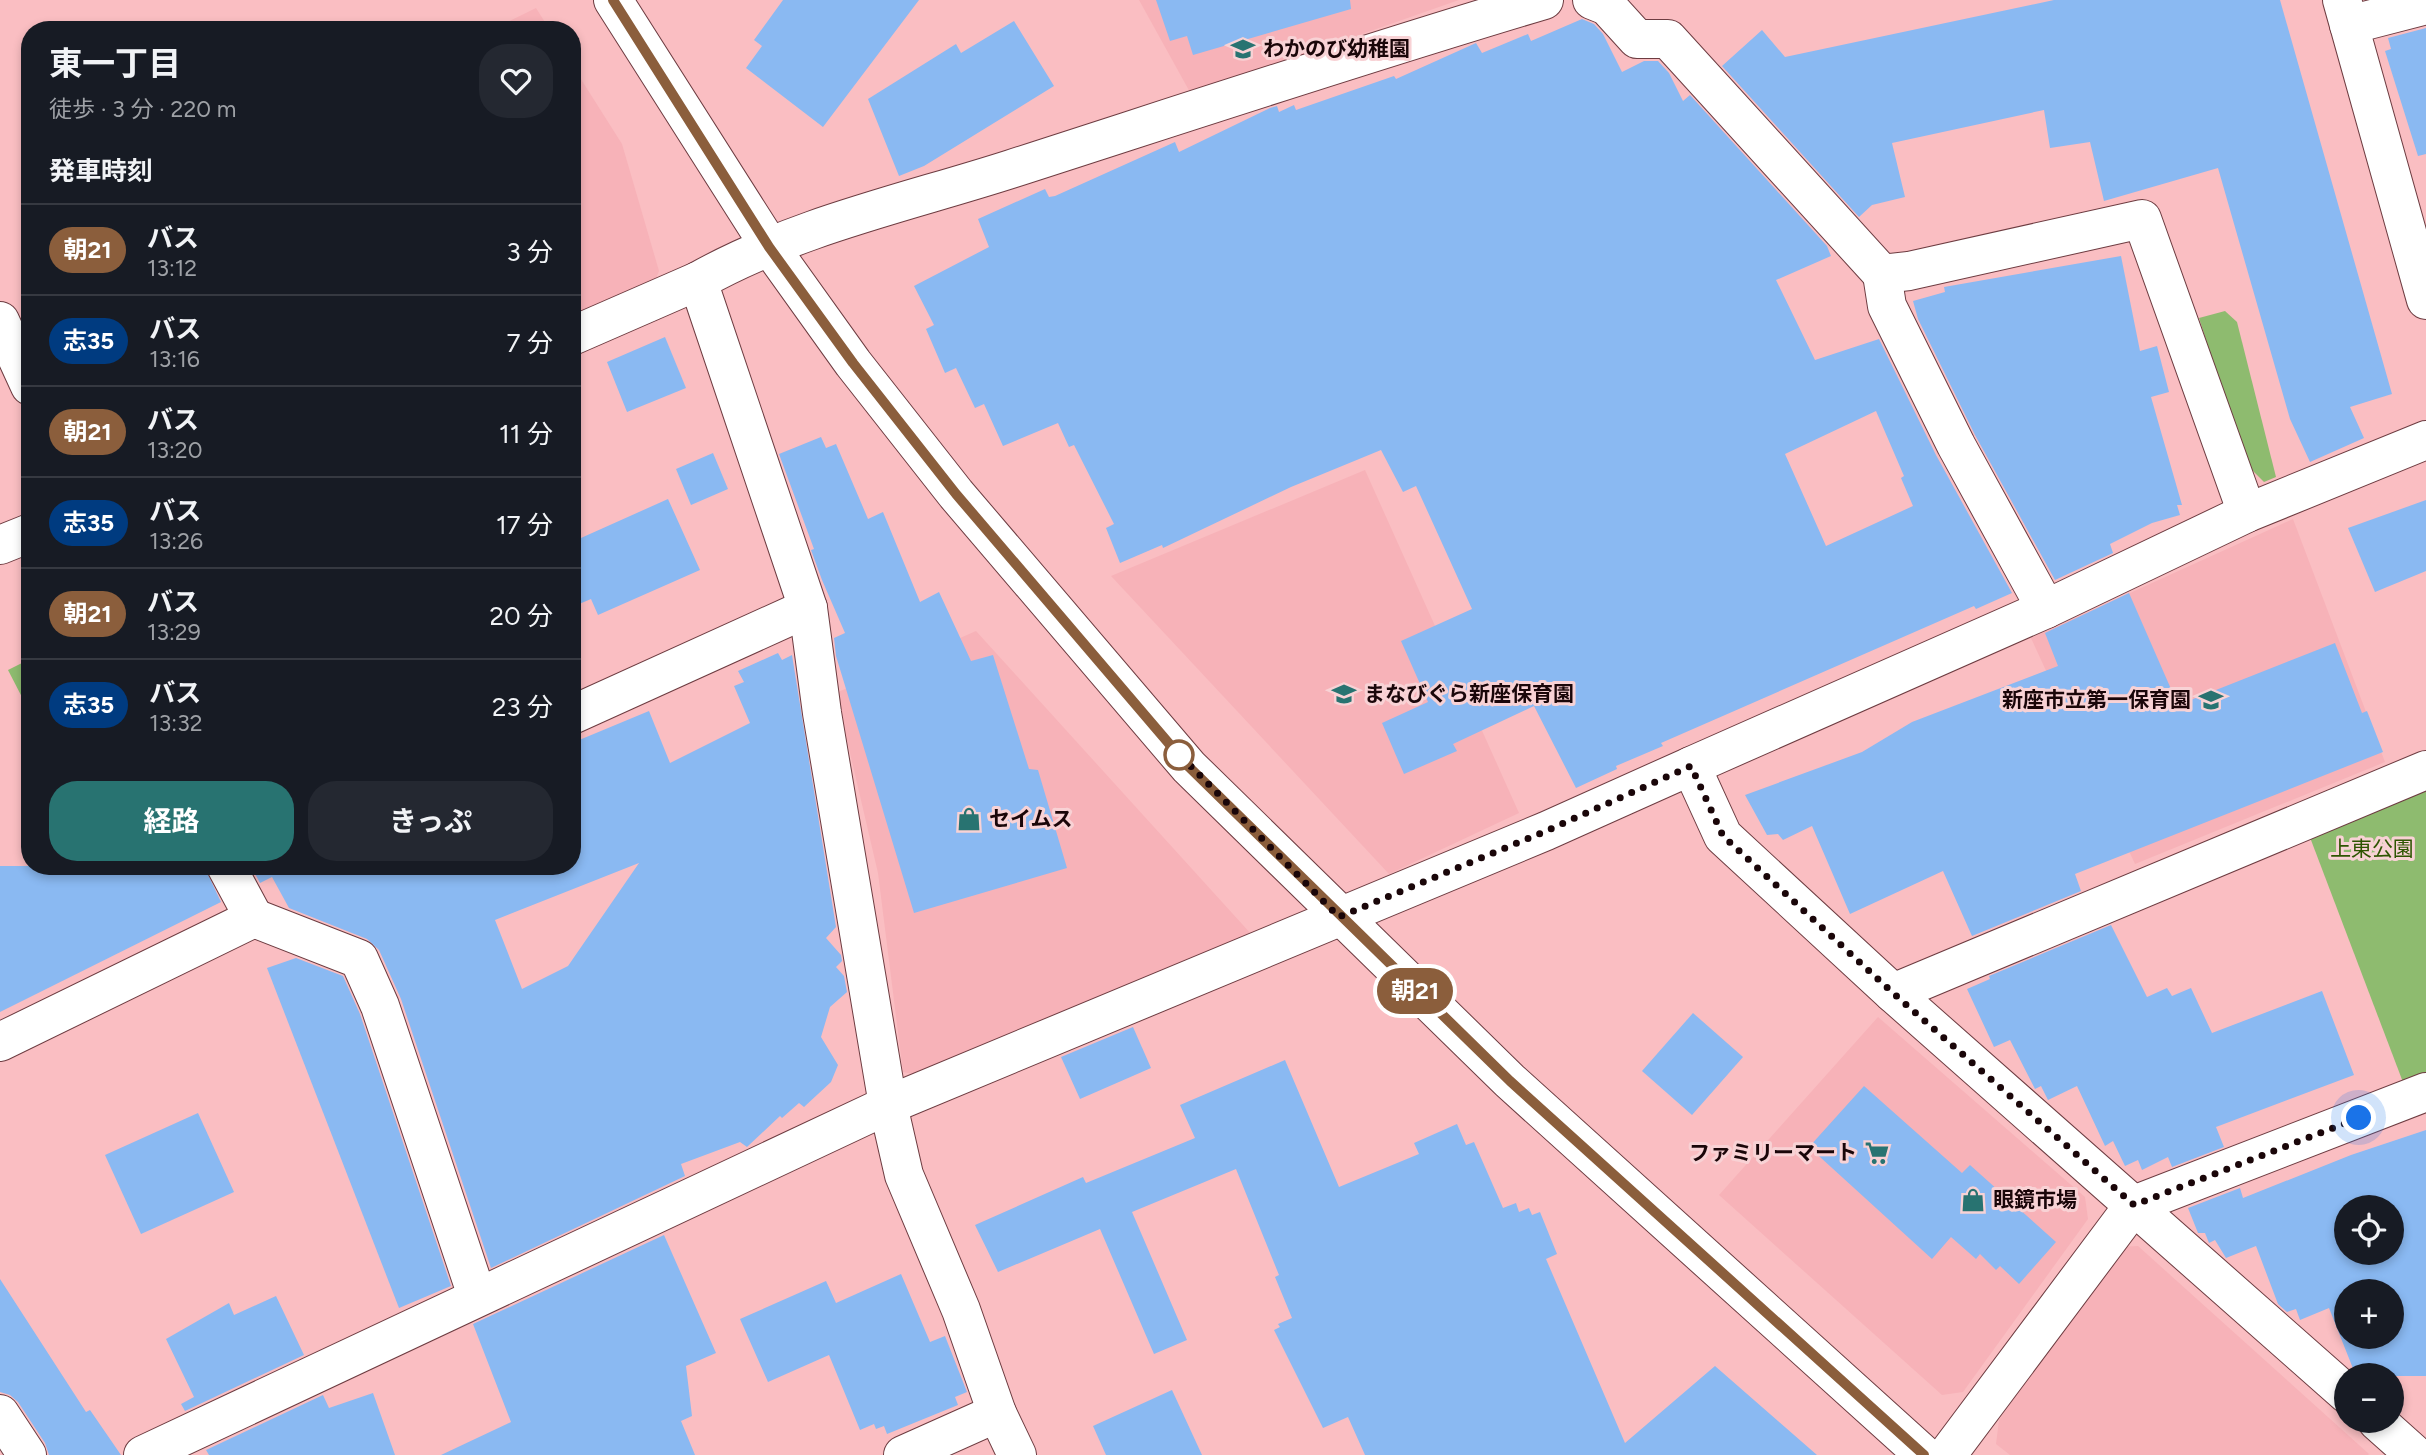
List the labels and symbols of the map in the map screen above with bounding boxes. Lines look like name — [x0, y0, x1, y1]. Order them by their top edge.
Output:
school or university icon: わかのび幼稚園 — [1229, 35, 1257, 63]
place label: わかのび幼稚園 — [1263, 36, 1410, 61]
school or university icon: まなびぐら新座保育園 — [1330, 680, 1358, 708]
place label: まなびぐら新座保育園 — [1364, 681, 1574, 706]
school or university icon: 新座市立第一保育園 — [2197, 686, 2225, 714]
place label: 新座市立第一保育園 — [2002, 687, 2191, 712]
unlabelled marker — [1164, 740, 1194, 770]
shop icon: セイムス — [955, 805, 983, 833]
place label: セイムス — [989, 806, 1073, 831]
park label: 上東公園 — [2330, 836, 2414, 861]
line badge: 朝21 — [1375, 968, 1455, 1014]
your location — [2341, 1100, 2376, 1135]
supermarket icon: ファミリーマート — [1863, 1139, 1891, 1167]
place label: ファミリーマート — [1689, 1140, 1857, 1165]
shop icon: 眼鏡市場 — [1959, 1186, 1987, 1214]
place label: 眼鏡市場 — [1993, 1187, 2077, 1212]

